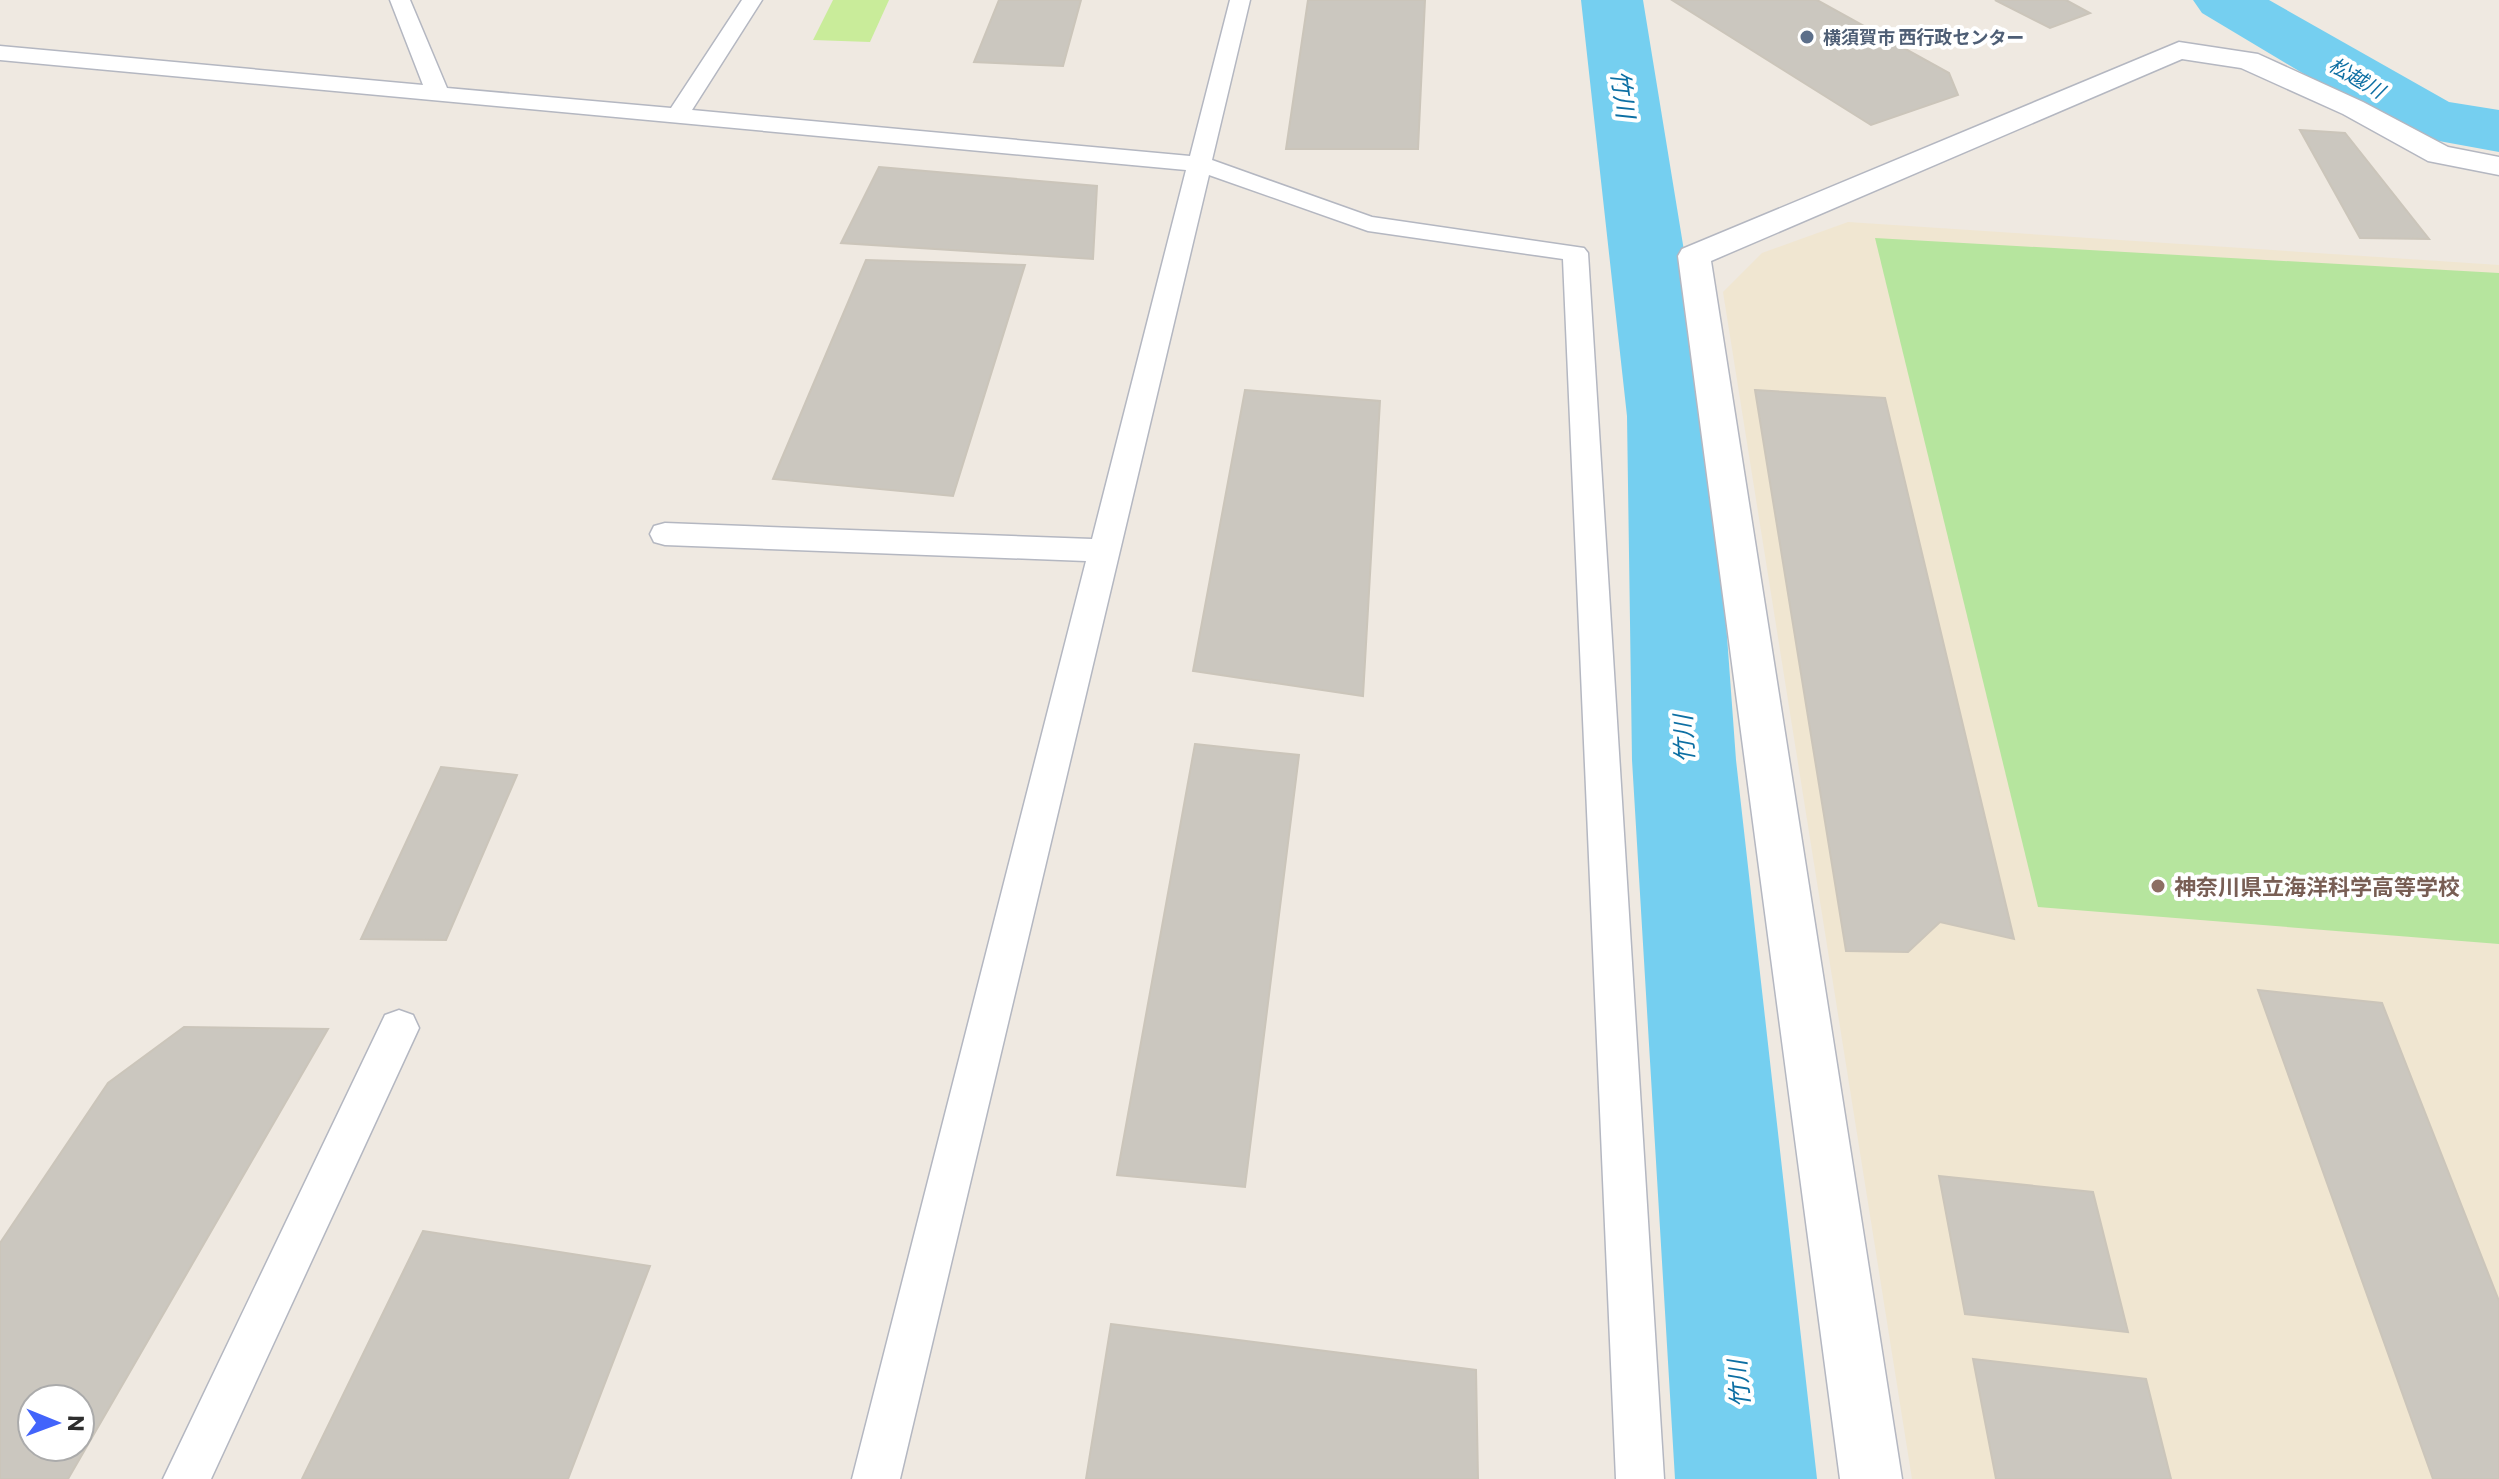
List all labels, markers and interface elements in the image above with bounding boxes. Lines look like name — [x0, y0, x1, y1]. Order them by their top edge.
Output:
place label: 横須賀市 西行政センター — [1823, 26, 2024, 48]
marker: 横須賀市 西行政センター — [1798, 28, 1816, 46]
water label: 松越川 — [2325, 52, 2391, 103]
water label: 竹川 — [1606, 68, 1642, 123]
water label: 竹川 — [1667, 711, 1699, 764]
place label: 神奈川県立海洋科学高等学校 — [2174, 873, 2460, 900]
marker: 神奈川県立海洋科学高等学校 — [2149, 877, 2167, 895]
water label: 竹川 — [1721, 1356, 1755, 1409]
north arrow — [16, 1383, 96, 1463]
text: N — [63, 1415, 90, 1432]

